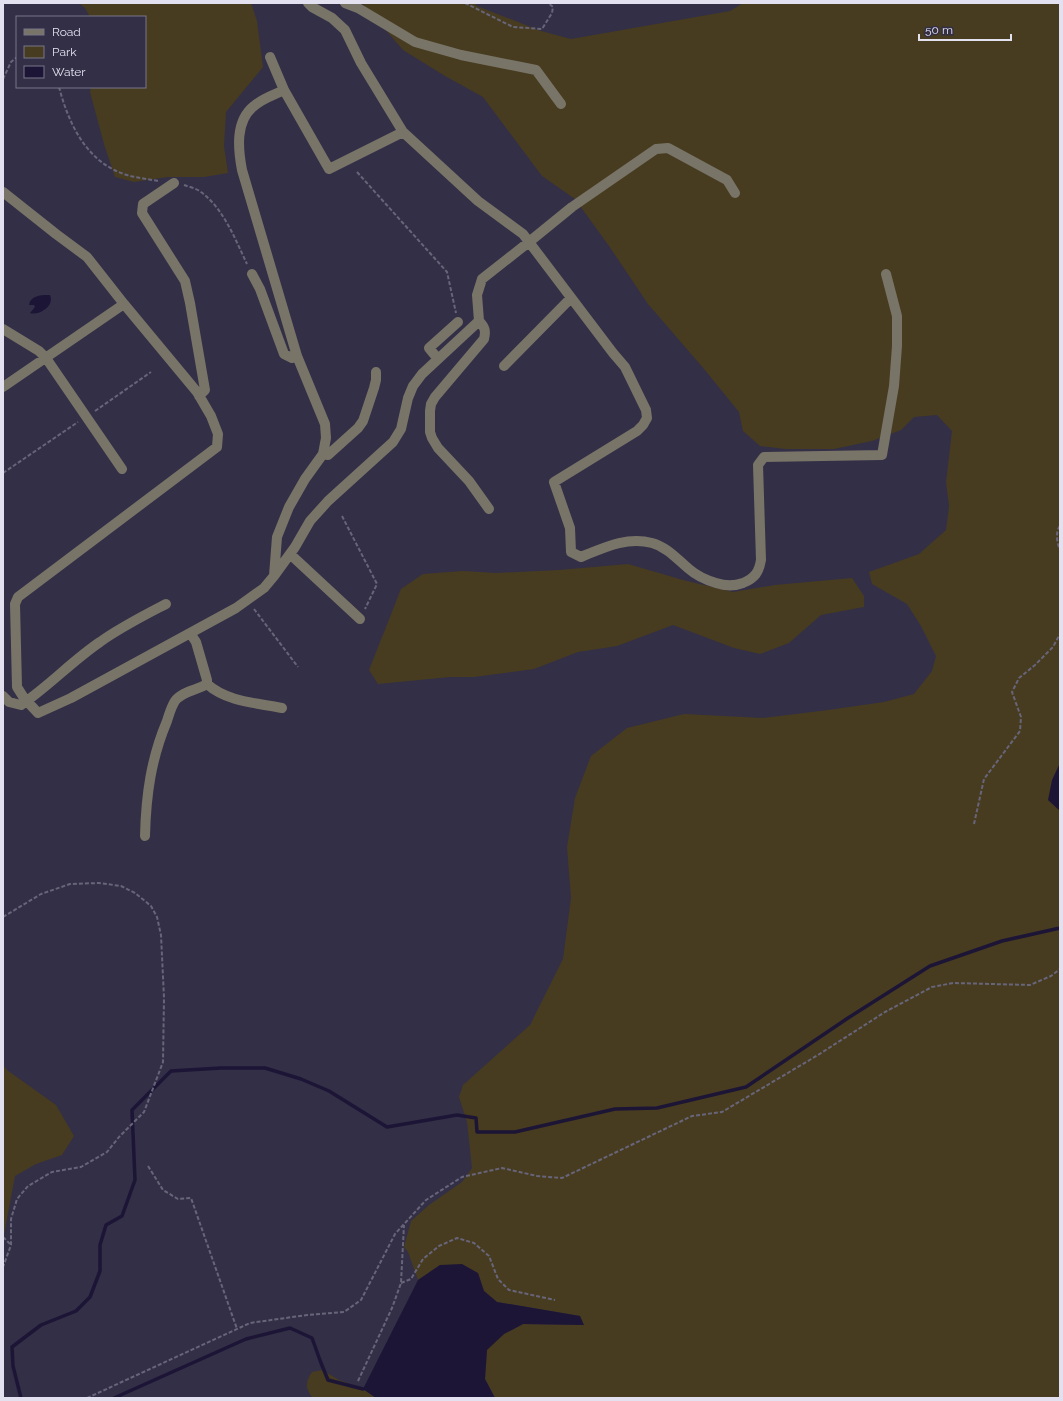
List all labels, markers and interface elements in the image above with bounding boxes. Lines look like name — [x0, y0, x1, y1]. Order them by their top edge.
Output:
legend — [16, 16, 146, 88]
scale bar — [919, 16, 1011, 42]
text: 50 m — [925, 23, 953, 37]
text: Road — [52, 25, 81, 39]
text: Park — [52, 45, 77, 59]
text: Water — [52, 65, 86, 79]

